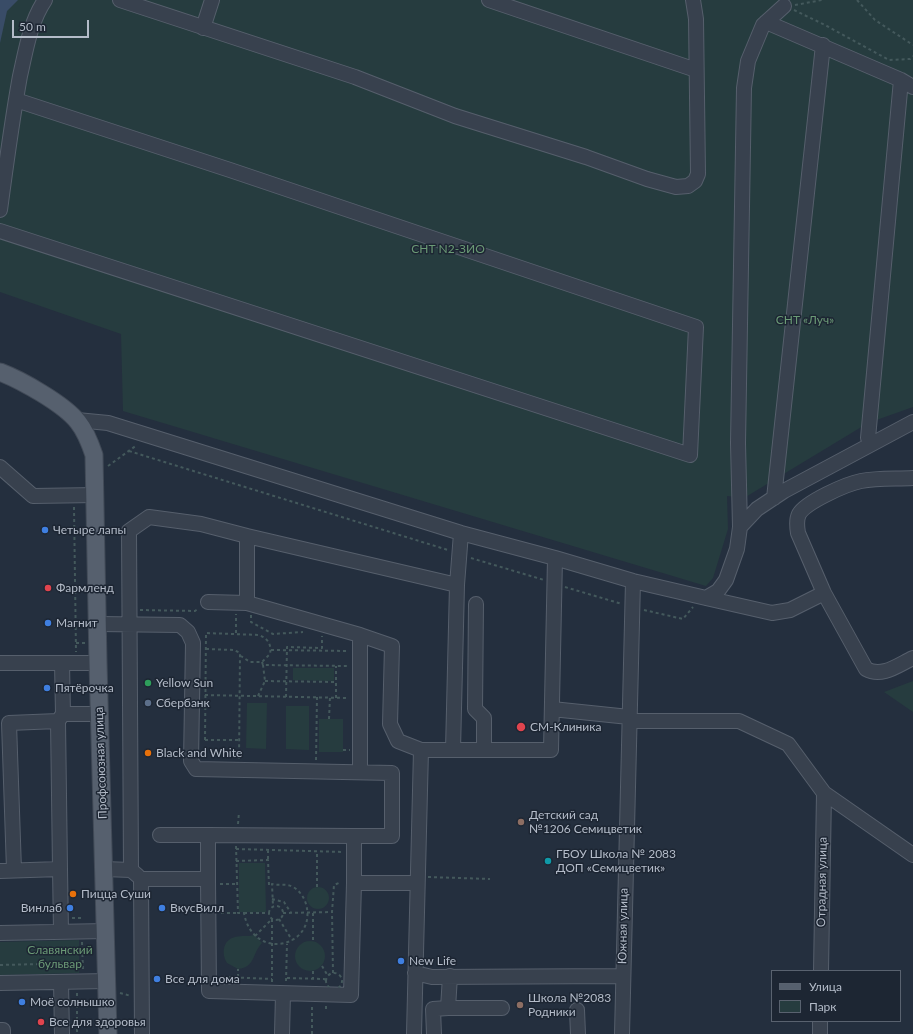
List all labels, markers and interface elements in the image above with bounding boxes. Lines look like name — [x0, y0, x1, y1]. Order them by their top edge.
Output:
scale bar — [14, 12, 91, 38]
text: 50 m — [19, 19, 46, 34]
park label: СНТ N2-ЗИО — [411, 242, 485, 256]
park label: СНТ «Луч» — [776, 313, 834, 327]
place label: Четыре лапы — [53, 523, 126, 537]
marker: Четыре лапы — [40, 525, 50, 535]
place label: Фармленд — [56, 581, 114, 595]
marker: Фармленд — [43, 583, 53, 593]
place label: Магнит — [56, 616, 98, 630]
marker: Магнит — [43, 618, 53, 628]
place label: Yellow Sun — [156, 676, 213, 690]
marker: Yellow Sun — [143, 678, 153, 688]
place label: Пятёрочка — [55, 681, 114, 695]
marker: Пятёрочка — [42, 683, 52, 693]
place label: Сбербанк — [156, 696, 210, 710]
marker: Сбербанк — [143, 698, 153, 708]
street label: Профсоюзная улица — [92, 707, 110, 819]
place label: СМ-Клиника — [530, 720, 601, 734]
marker: СМ-Клиника — [515, 721, 527, 733]
place label: Black and White — [156, 746, 242, 760]
marker: Black and White — [143, 748, 153, 758]
place label: Детский сад №1206 Семицветик — [529, 808, 642, 836]
marker: Детский сад №1206 Семицветик — [516, 817, 526, 827]
street label: Отрадная улица — [814, 837, 830, 927]
place label: ГБОУ Школа № 2083 ДОП «Семицветик» — [556, 847, 676, 875]
marker: ГБОУ Школа № 2083 ДОП «Семицветик» — [543, 856, 553, 866]
place label: Пицца Суши — [81, 887, 151, 901]
street label: Южная улица — [615, 888, 631, 964]
marker: Пицца Суши — [68, 889, 78, 899]
place label: Винлаб — [21, 901, 62, 915]
place label: ВкусВилл — [170, 901, 224, 915]
marker: Винлаб — [65, 903, 75, 913]
marker: ВкусВилл — [157, 903, 167, 913]
park label: Славянский бульвар — [27, 943, 93, 971]
place label: New Life — [409, 954, 456, 968]
marker: New Life — [396, 956, 406, 966]
legend — [771, 970, 901, 1022]
place label: Все для дома — [165, 972, 240, 986]
marker: Все для дома — [152, 974, 162, 984]
text: Улица — [809, 979, 842, 994]
place label: Школа №2083 Родники — [528, 991, 611, 1019]
place label: Моё солнышко — [30, 995, 114, 1009]
marker: Моё солнышко — [17, 997, 27, 1007]
text: Парк — [809, 999, 837, 1014]
marker: Школа №2083 Родники — [515, 1000, 525, 1010]
place label: Все для здоровья — [49, 1015, 146, 1029]
marker: Все для здоровья — [36, 1017, 46, 1027]

